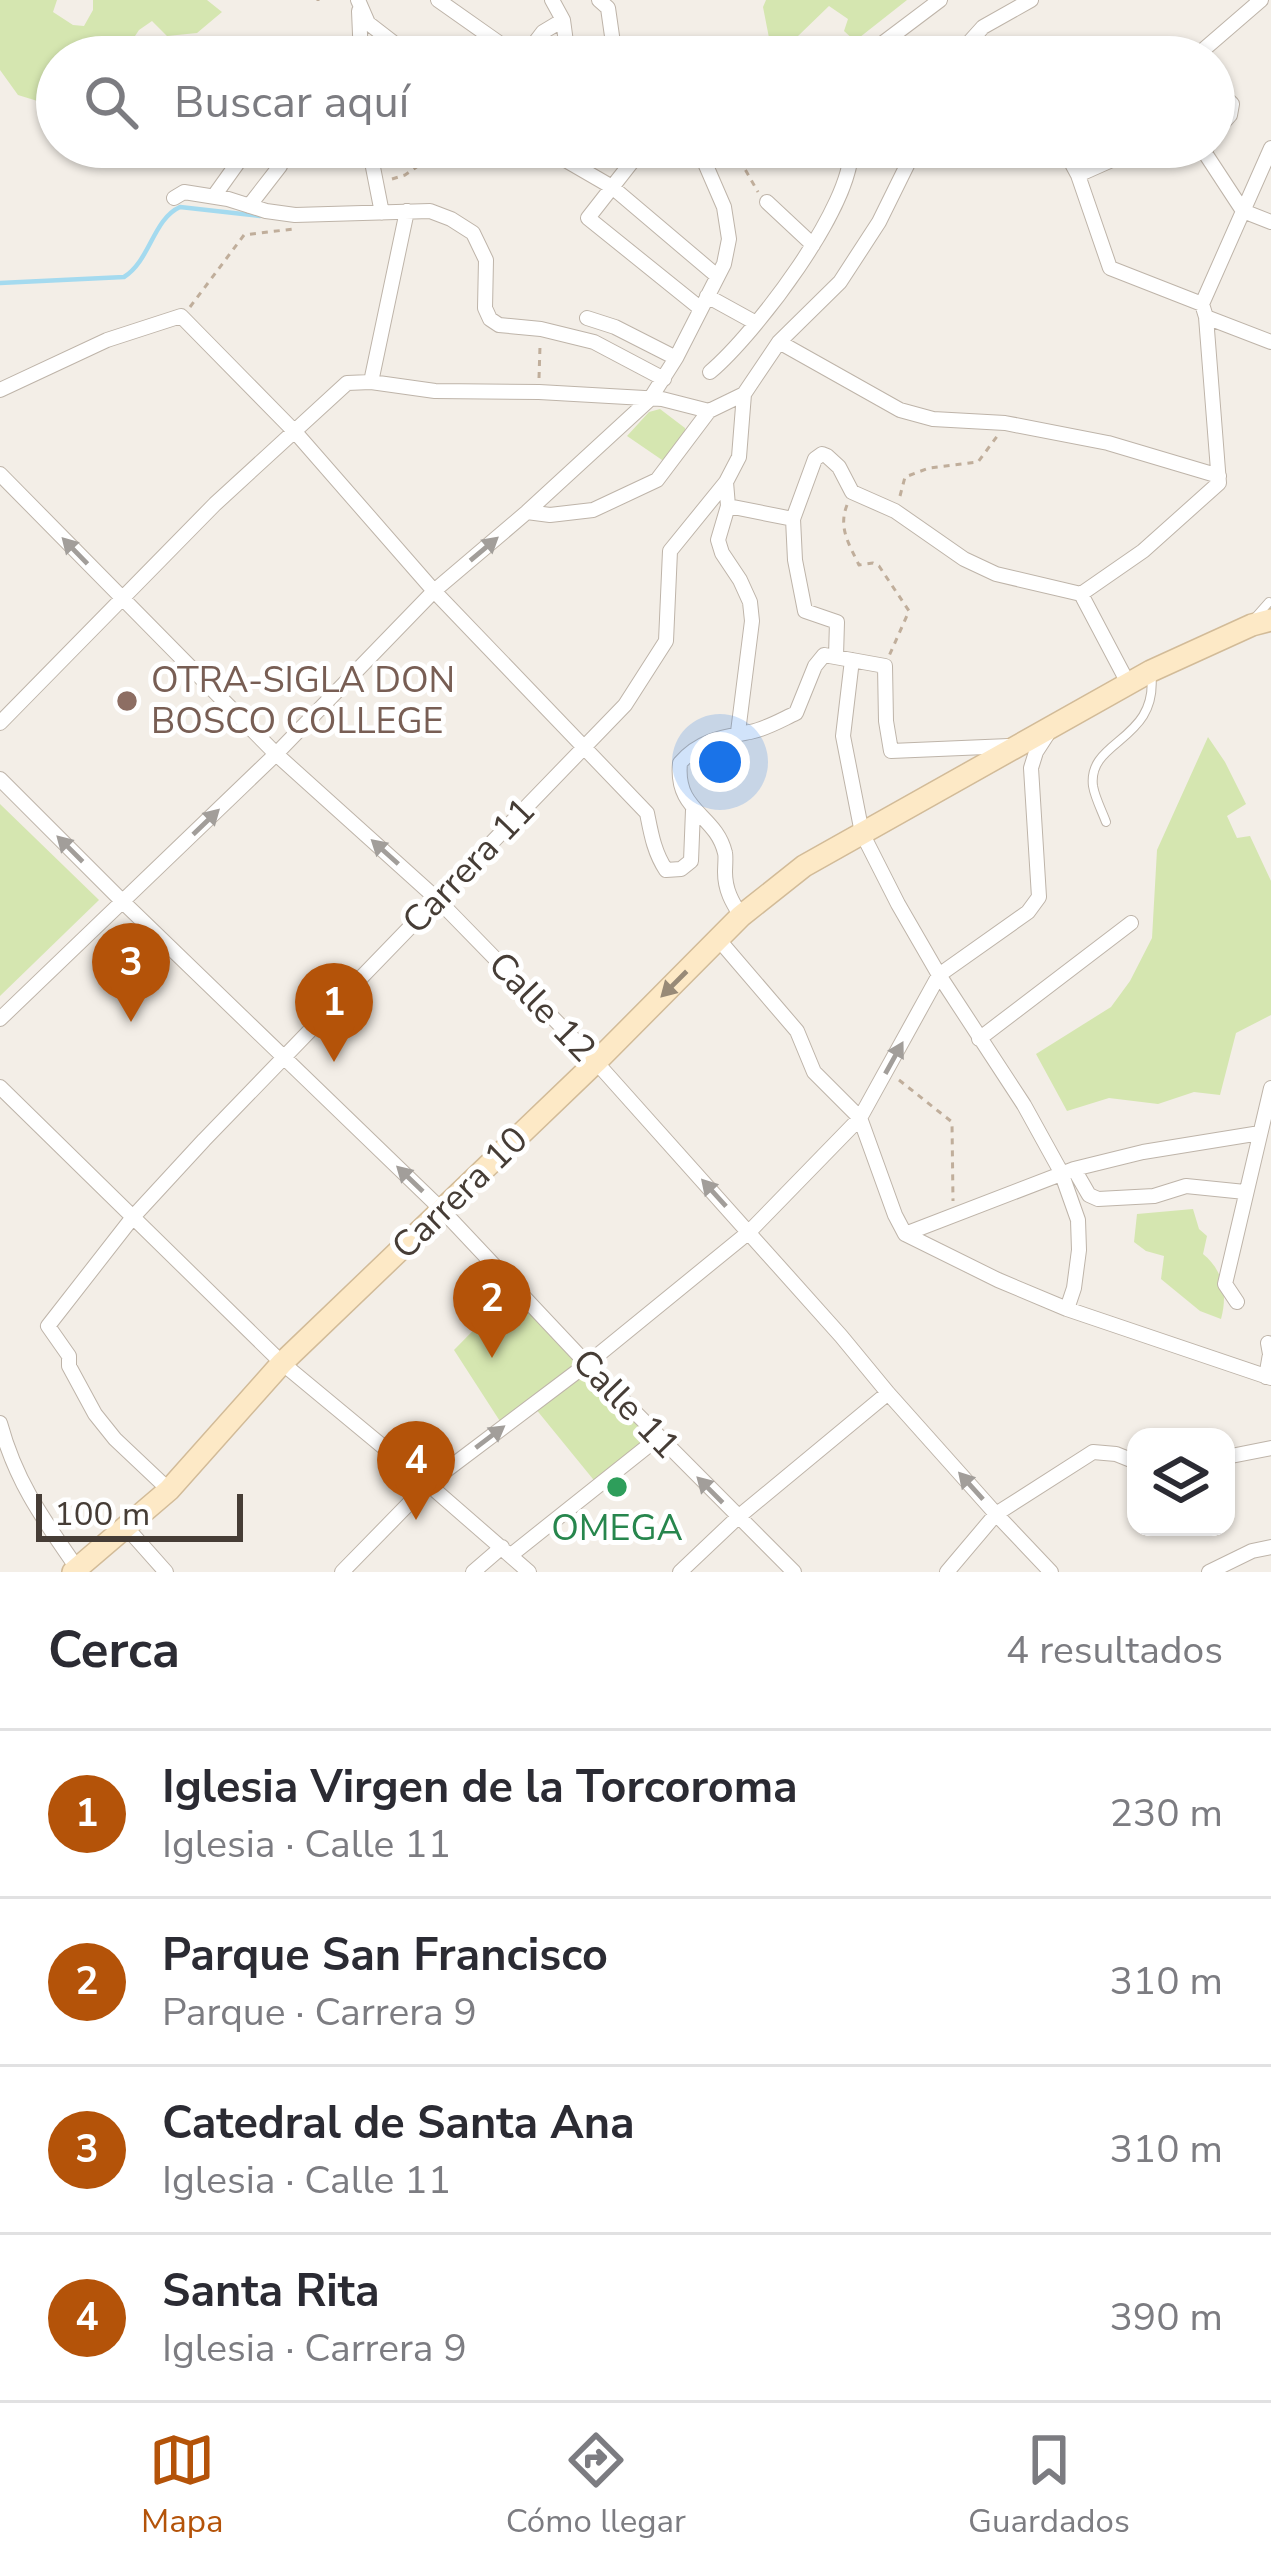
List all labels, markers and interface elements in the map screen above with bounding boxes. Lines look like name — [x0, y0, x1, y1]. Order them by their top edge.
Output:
search box — [36, 36, 1235, 168]
icon: search — [78, 69, 144, 135]
text: Buscar aquí — [174, 72, 409, 133]
one-way arrow — [469, 536, 499, 562]
one-way arrow — [62, 537, 90, 566]
place label: OTRA-SIGLA DON BOSCO COLLEGE — [151, 656, 455, 746]
marker: OTRA-SIGLA DON BOSCO COLLEGE — [114, 688, 140, 714]
your location — [690, 732, 750, 792]
street label: Carrera 11 — [392, 787, 546, 945]
one-way arrow — [191, 808, 220, 836]
one-way arrow — [56, 835, 84, 863]
one-way arrow — [370, 839, 400, 866]
pin: 3 — [92, 923, 170, 1022]
street label: Calle 12 — [477, 941, 607, 1073]
pin: 1 — [295, 963, 373, 1062]
one-way arrow — [660, 970, 689, 998]
one-way arrow — [882, 1041, 903, 1075]
street label: Carrera 10 — [381, 1116, 539, 1270]
one-way arrow — [396, 1166, 425, 1194]
one-way arrow — [701, 1178, 728, 1208]
pin: 2 — [453, 1259, 531, 1358]
street label: Calle 11 — [561, 1338, 691, 1470]
pin: 4 — [377, 1421, 455, 1520]
one-way arrow — [475, 1425, 506, 1450]
map controls — [1127, 1428, 1235, 1536]
button: layers — [1127, 1428, 1235, 1536]
one-way arrow — [958, 1471, 985, 1501]
marker: OMEGA — [604, 1474, 630, 1500]
one-way arrow — [696, 1476, 724, 1504]
scale bar — [36, 1488, 243, 1541]
text: 100 m — [54, 1492, 150, 1537]
place label: OMEGA — [551, 1504, 683, 1553]
text: Cerca — [48, 1615, 180, 1685]
text: 4 resultados — [1006, 1624, 1223, 1677]
text: Iglesia Virgen de la Torcoroma — [162, 1757, 798, 1818]
text: 1 — [75, 1787, 99, 1840]
text: 230 m — [1109, 1787, 1223, 1840]
text: Iglesia · Calle 11 — [162, 1818, 451, 1871]
text: Parque San Francisco — [162, 1925, 608, 1986]
text: 2 — [75, 1955, 99, 2008]
text: 310 m — [1109, 1955, 1223, 2008]
text: Parque · Carrera 9 — [162, 1986, 477, 2039]
text: Catedral de Santa Ana — [162, 2093, 635, 2154]
text: 3 — [75, 2123, 99, 2176]
text: 310 m — [1109, 2123, 1223, 2176]
text: Iglesia · Calle 11 — [162, 2154, 451, 2207]
text: Santa Rita — [162, 2261, 380, 2322]
text: 4 — [75, 2291, 99, 2344]
text: 390 m — [1109, 2291, 1223, 2344]
text: Iglesia · Carrera 9 — [162, 2322, 467, 2375]
tab: Mapa — [141, 2427, 224, 2544]
tab: Cómo llegar — [506, 2427, 686, 2544]
tab: Guardados — [968, 2427, 1130, 2544]

